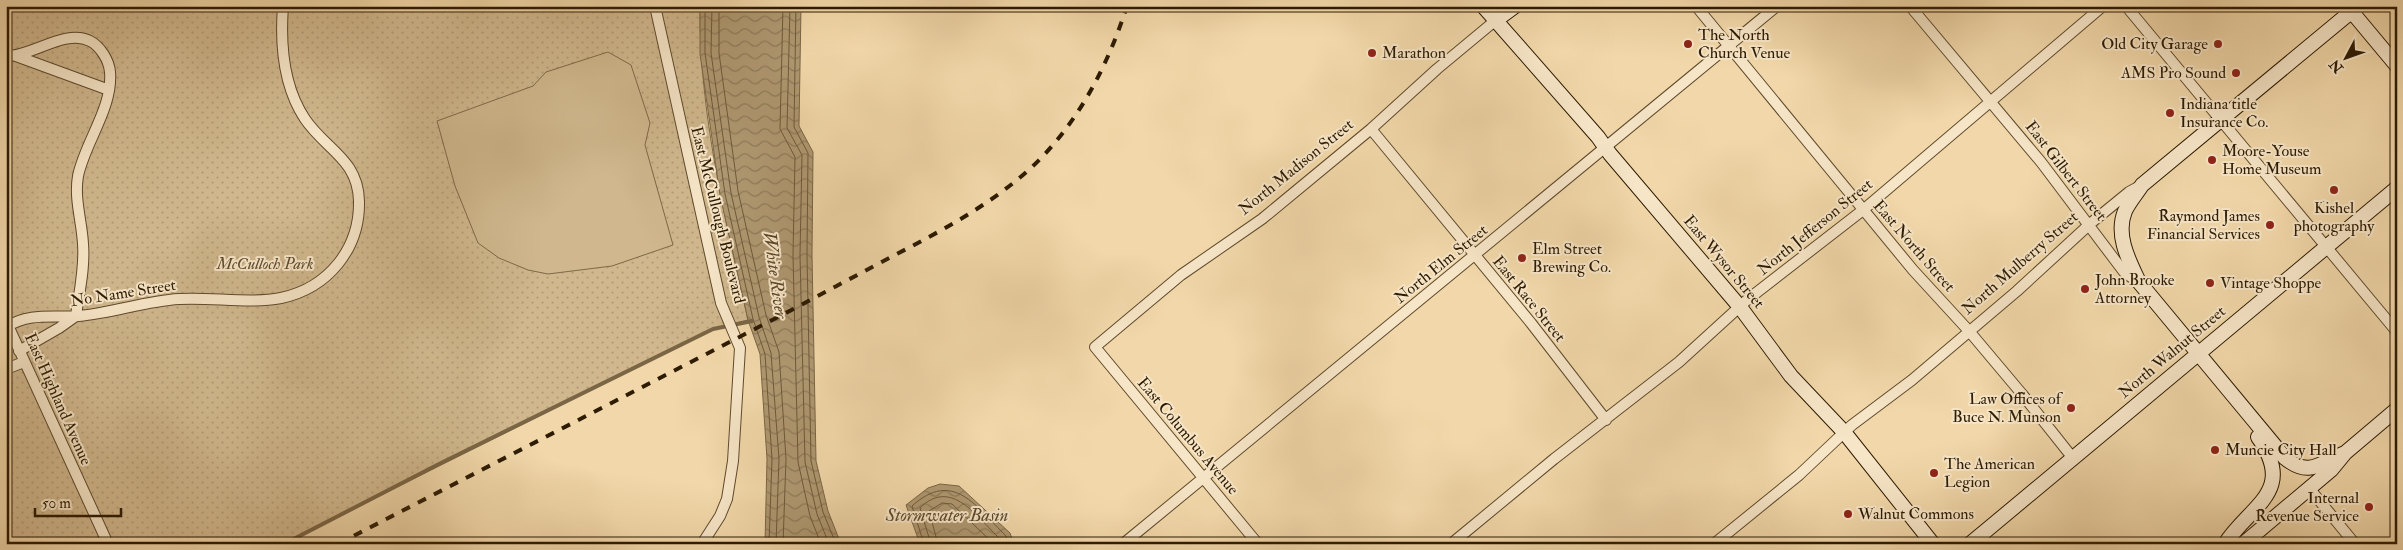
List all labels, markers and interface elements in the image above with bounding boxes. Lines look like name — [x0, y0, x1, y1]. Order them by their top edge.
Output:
place label: The North Church Venue — [1698, 25, 1790, 63]
north arrow — [2320, 32, 2370, 82]
place label: Old City Garage — [2101, 34, 2208, 54]
marker: The North Church Venue — [1682, 38, 1694, 50]
marker: Old City Garage — [2212, 38, 2224, 50]
place label: Marathon — [1382, 43, 1446, 63]
marker: Marathon — [1366, 47, 1378, 59]
text: N — [2326, 56, 2348, 77]
place label: AMS Pro Sound — [2120, 63, 2226, 83]
marker: AMS Pro Sound — [2230, 67, 2242, 79]
place label: Indiana title Insurance Co. — [2180, 94, 2268, 132]
marker: Indiana title Insurance Co. — [2164, 107, 2176, 119]
street label: North Madison Street — [1235, 115, 1357, 219]
street label: East Gilbert Street — [2021, 117, 2111, 225]
street label: East McCullough Boulevard — [686, 124, 750, 306]
place label: Moore-Youse Home Museum — [2222, 141, 2322, 179]
marker: Moore-Youse Home Museum — [2206, 154, 2218, 166]
street label: North Jefferson Street — [1753, 174, 1877, 280]
marker: Kishel photography — [2328, 184, 2340, 196]
street label: East North Street — [1869, 196, 1959, 296]
place label: Kishel photography — [2293, 198, 2375, 237]
place label: Raymond James Financial Services — [2147, 206, 2260, 244]
street label: North Mulberry Street — [1958, 207, 2082, 319]
street label: East Wysor Street — [1679, 211, 1769, 313]
marker: Raymond James Financial Services — [2264, 219, 2276, 231]
street label: North Elm Street — [1390, 220, 1492, 308]
water label: White River — [758, 230, 793, 321]
place label: Elm Street Brewing Co. — [1532, 239, 1611, 277]
street label: East Race Street — [1488, 252, 1570, 346]
marker: Elm Street Brewing Co. — [1516, 252, 1528, 264]
park label: McCulloch Park — [216, 254, 314, 274]
place label: John Brooke Attorney — [2094, 270, 2175, 308]
place label: Vintage Shoppe — [2220, 273, 2322, 294]
street label: No Name Street — [69, 275, 177, 311]
marker: Vintage Shoppe — [2204, 277, 2216, 289]
marker: John Brooke Attorney — [2079, 283, 2091, 295]
street label: North Walnut Street — [2114, 301, 2230, 403]
street label: East Highland Avenue — [20, 330, 96, 468]
street label: East Columbus Avenue — [1133, 373, 1243, 499]
place label: Law Offices of Buce N. Munson — [1952, 389, 2064, 427]
marker: Law Offices of Buce N. Munson — [2065, 402, 2077, 414]
place label: Muncie City Hall — [2225, 440, 2337, 460]
marker: Muncie City Hall — [2209, 444, 2221, 456]
place label: The American Legion — [1944, 454, 2035, 492]
marker: The American Legion — [1928, 467, 1940, 479]
scale bar — [35, 485, 121, 517]
place label: Internal Revenue Service — [2255, 488, 2359, 526]
text: 50 m — [42, 494, 71, 513]
marker: Internal Revenue Service — [2363, 501, 2375, 513]
water label: Stormwater Basin — [885, 504, 1008, 527]
place label: Walnut Commons — [1857, 504, 1974, 524]
marker: Walnut Commons — [1842, 508, 1854, 520]

